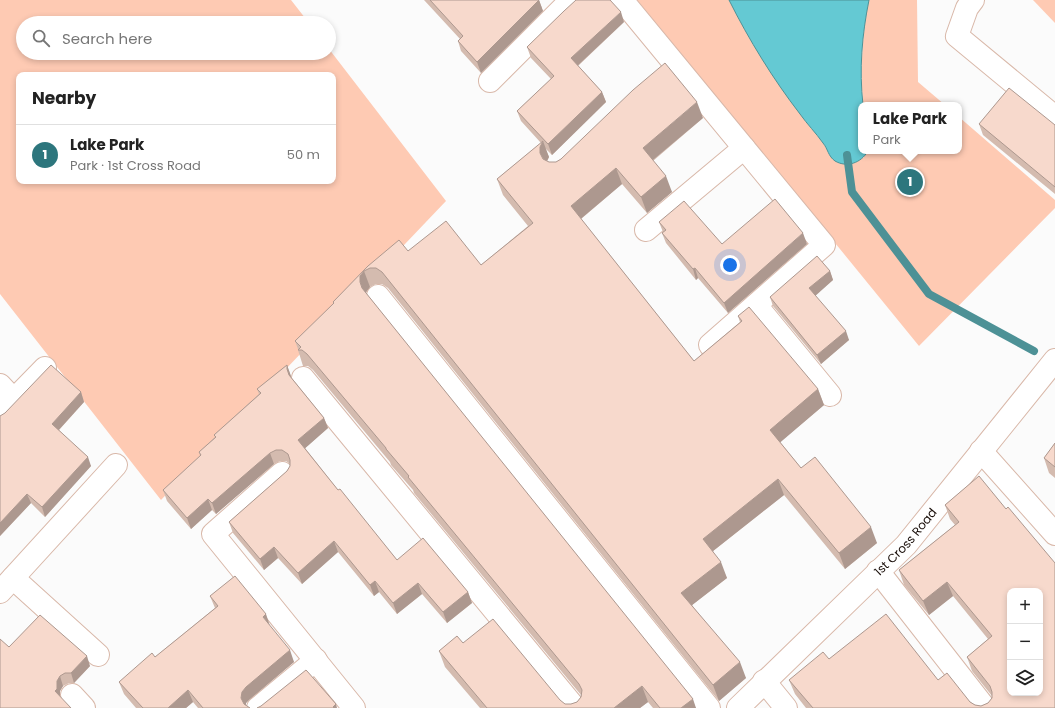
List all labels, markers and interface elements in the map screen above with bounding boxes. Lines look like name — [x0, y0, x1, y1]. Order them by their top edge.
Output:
search box — [16, 16, 336, 60]
icon: search — [30, 27, 52, 49]
text: Search here — [62, 28, 152, 49]
text: Nearby — [32, 86, 96, 110]
popup — [858, 102, 962, 154]
text: Lake Park — [873, 108, 947, 129]
text: Park — [873, 130, 901, 149]
text: Lake Park — [70, 134, 144, 155]
text: 1 — [43, 145, 47, 164]
text: 50 m — [287, 145, 320, 164]
text: Park · 1st Cross Road — [70, 156, 201, 175]
pin: 1 — [897, 167, 923, 197]
your location — [720, 255, 740, 275]
street label: 1st Cross Road — [870, 504, 940, 579]
map controls — [1007, 588, 1043, 696]
button: + — [1007, 588, 1043, 624]
button: − — [1007, 624, 1043, 660]
button: layers — [1007, 660, 1043, 696]

